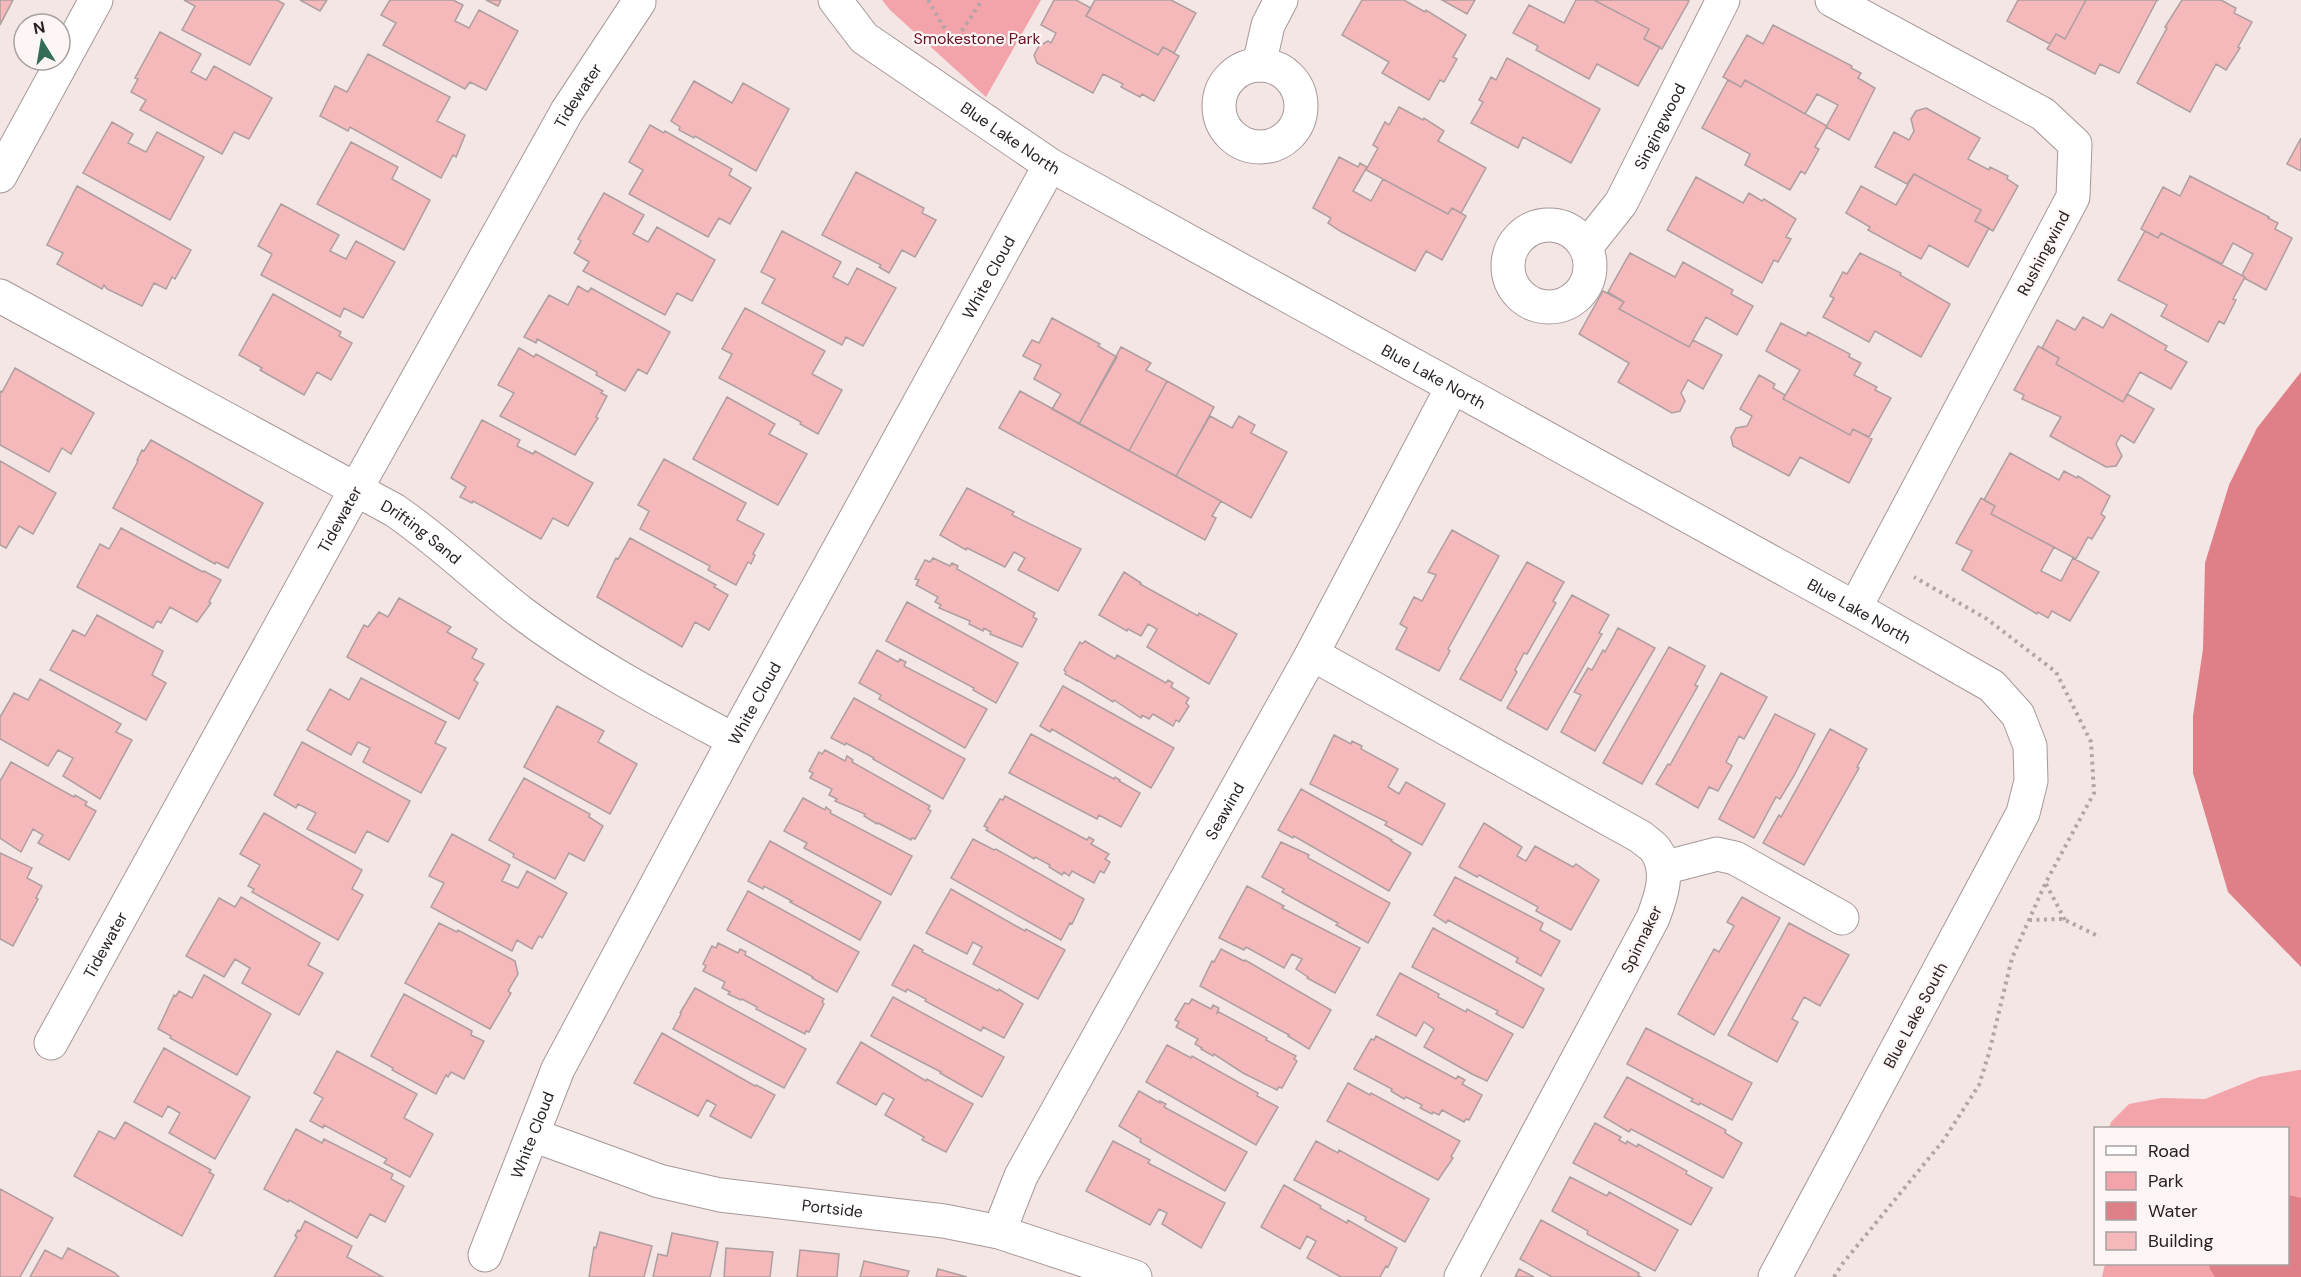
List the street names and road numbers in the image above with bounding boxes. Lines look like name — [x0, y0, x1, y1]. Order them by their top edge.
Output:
street label: Tidewater — [550, 59, 607, 132]
street label: Singingwood — [1629, 80, 1690, 173]
street label: Blue Lake North — [956, 97, 1063, 179]
street label: Rushingwind — [2012, 207, 2075, 299]
street label: White Cloud — [957, 232, 1020, 323]
street label: Blue Lake North — [1378, 339, 1489, 414]
street label: Tidewater — [313, 482, 367, 556]
street label: Drifting Sand — [377, 495, 466, 569]
street label: Blue Lake North — [1803, 574, 1915, 649]
street label: White Cloud — [723, 658, 786, 749]
street label: Seawind — [1201, 779, 1249, 844]
street label: Spinnaker — [1616, 902, 1667, 977]
street label: Tidewater — [79, 908, 132, 982]
street label: Blue Lake South — [1879, 959, 1952, 1072]
street label: White Cloud — [506, 1089, 559, 1182]
street label: Portside — [801, 1195, 864, 1223]

